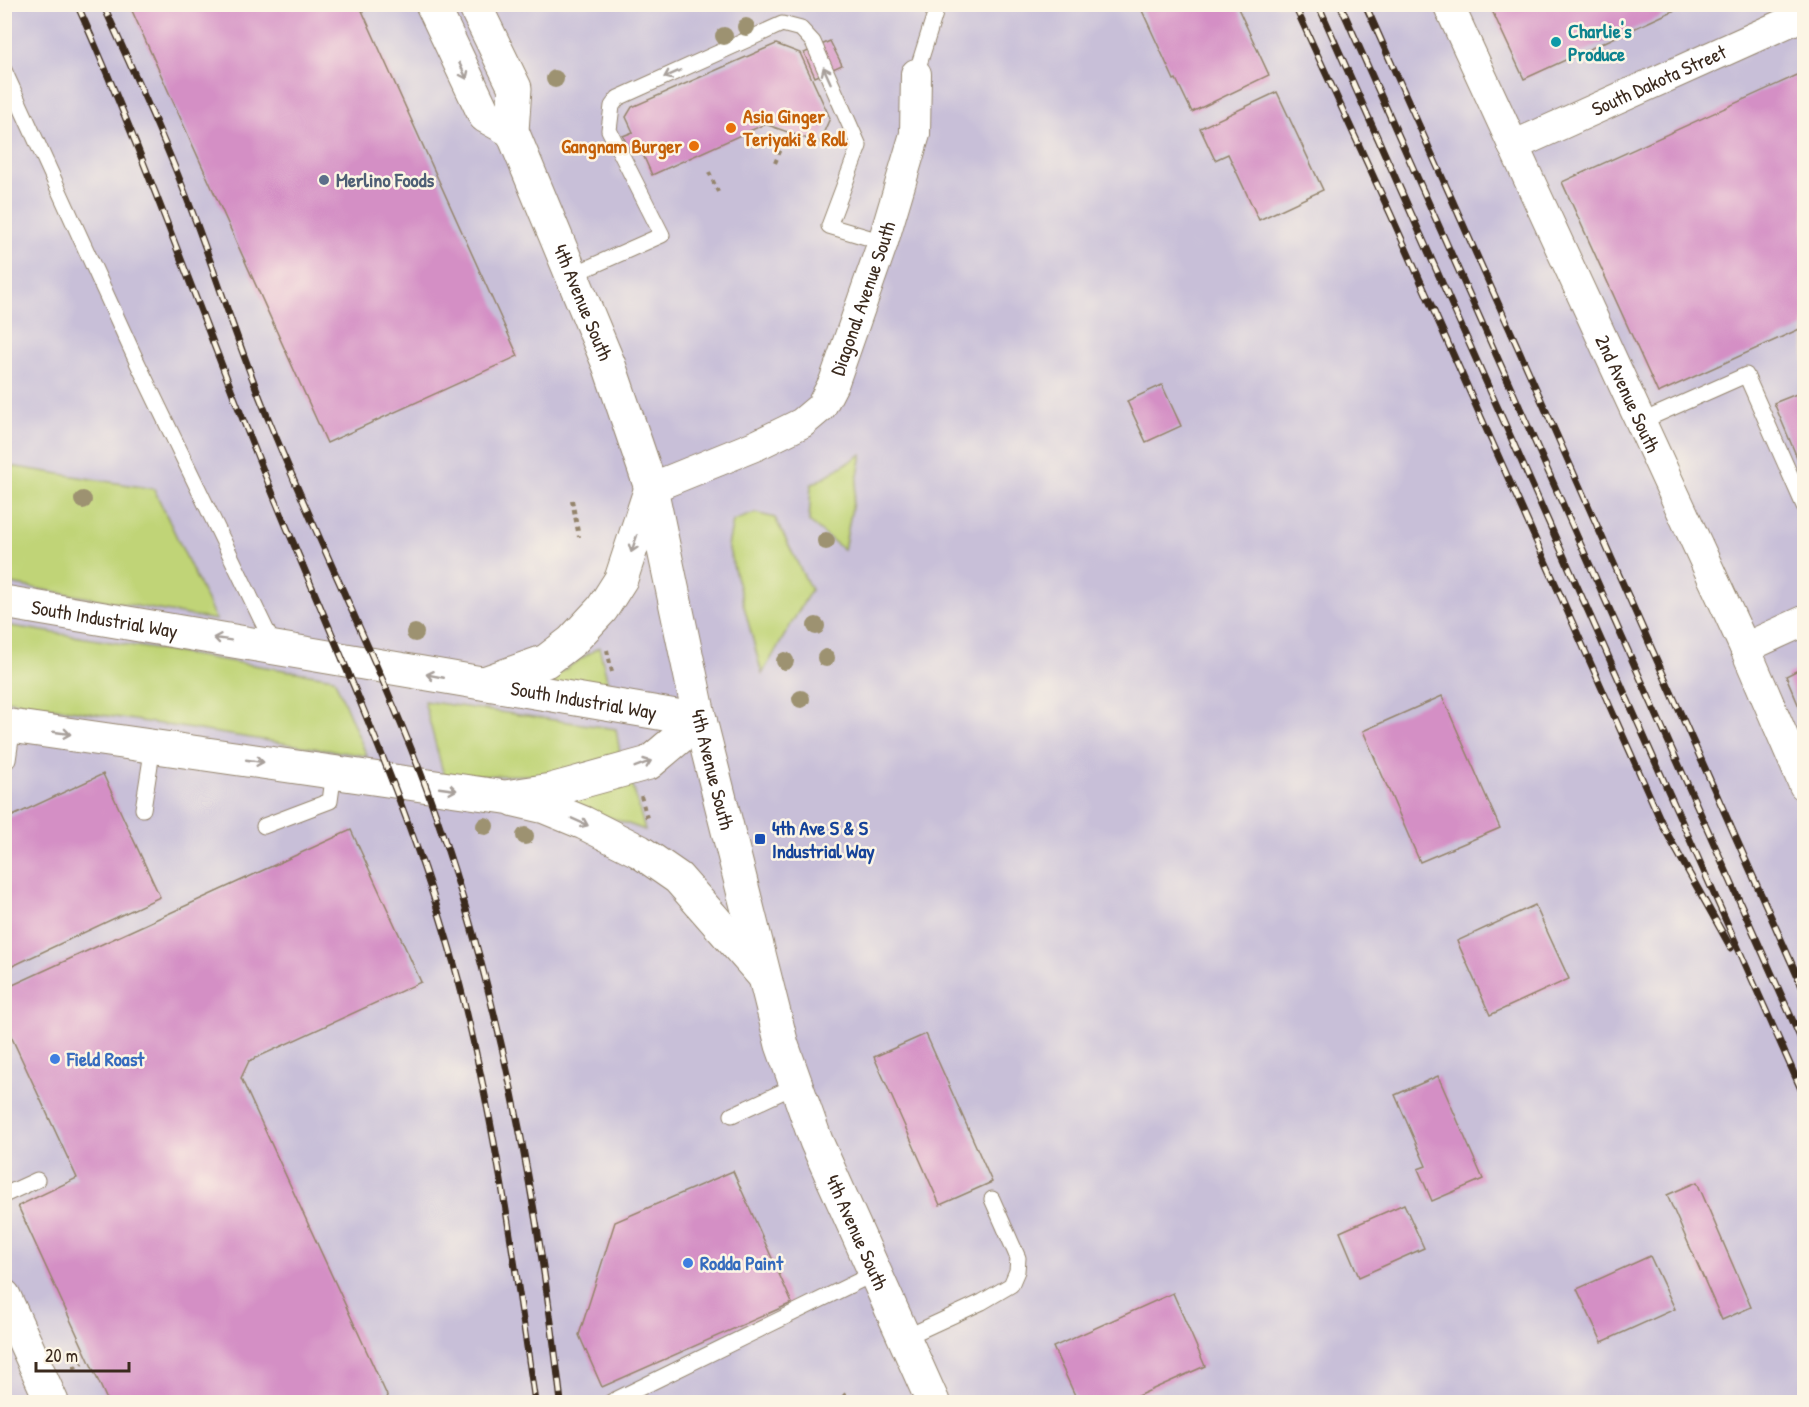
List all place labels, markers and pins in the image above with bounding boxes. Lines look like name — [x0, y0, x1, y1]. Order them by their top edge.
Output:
place label: Charlie's Produce — [1568, 17, 1632, 67]
marker: Charlie's Produce — [1549, 35, 1563, 49]
place label: Asia Ginger Teriyaki & Roll — [742, 102, 849, 153]
marker: Asia Ginger Teriyaki & Roll — [724, 121, 738, 135]
place label: Gangnam Burger — [561, 132, 682, 160]
marker: Gangnam Burger — [687, 139, 701, 153]
place label: Merlino Foods — [336, 166, 434, 193]
marker: Merlino Foods — [317, 173, 331, 187]
place label: 4th Ave S & S Industrial Way — [772, 814, 875, 865]
marker: 4th Ave S & S Industrial Way — [753, 832, 767, 846]
place label: Field Roast — [66, 1045, 145, 1072]
marker: Field Roast — [48, 1052, 62, 1066]
place label: Rodda Paint — [700, 1249, 784, 1276]
marker: Rodda Paint — [681, 1256, 695, 1270]

